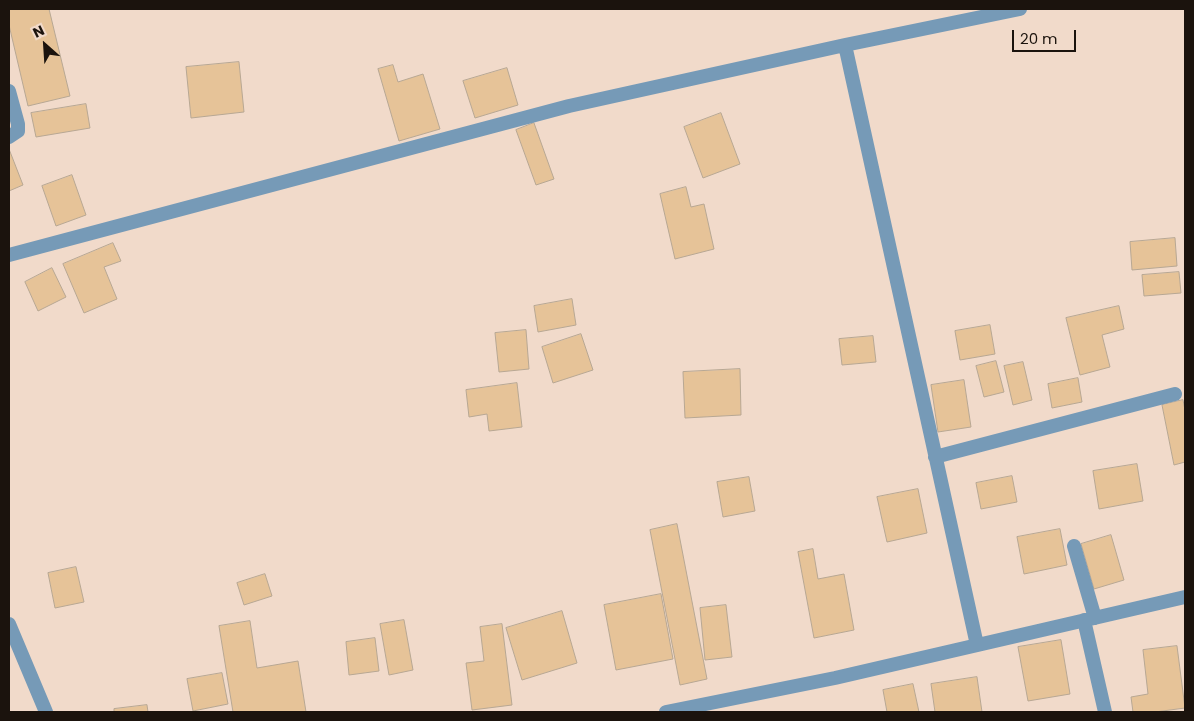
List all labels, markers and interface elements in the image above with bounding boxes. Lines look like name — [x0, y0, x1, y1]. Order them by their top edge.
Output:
north arrow — [20, 20, 70, 70]
text: N — [29, 20, 48, 43]
scale bar — [1014, 20, 1078, 52]
text: 20 m — [1020, 28, 1058, 49]

